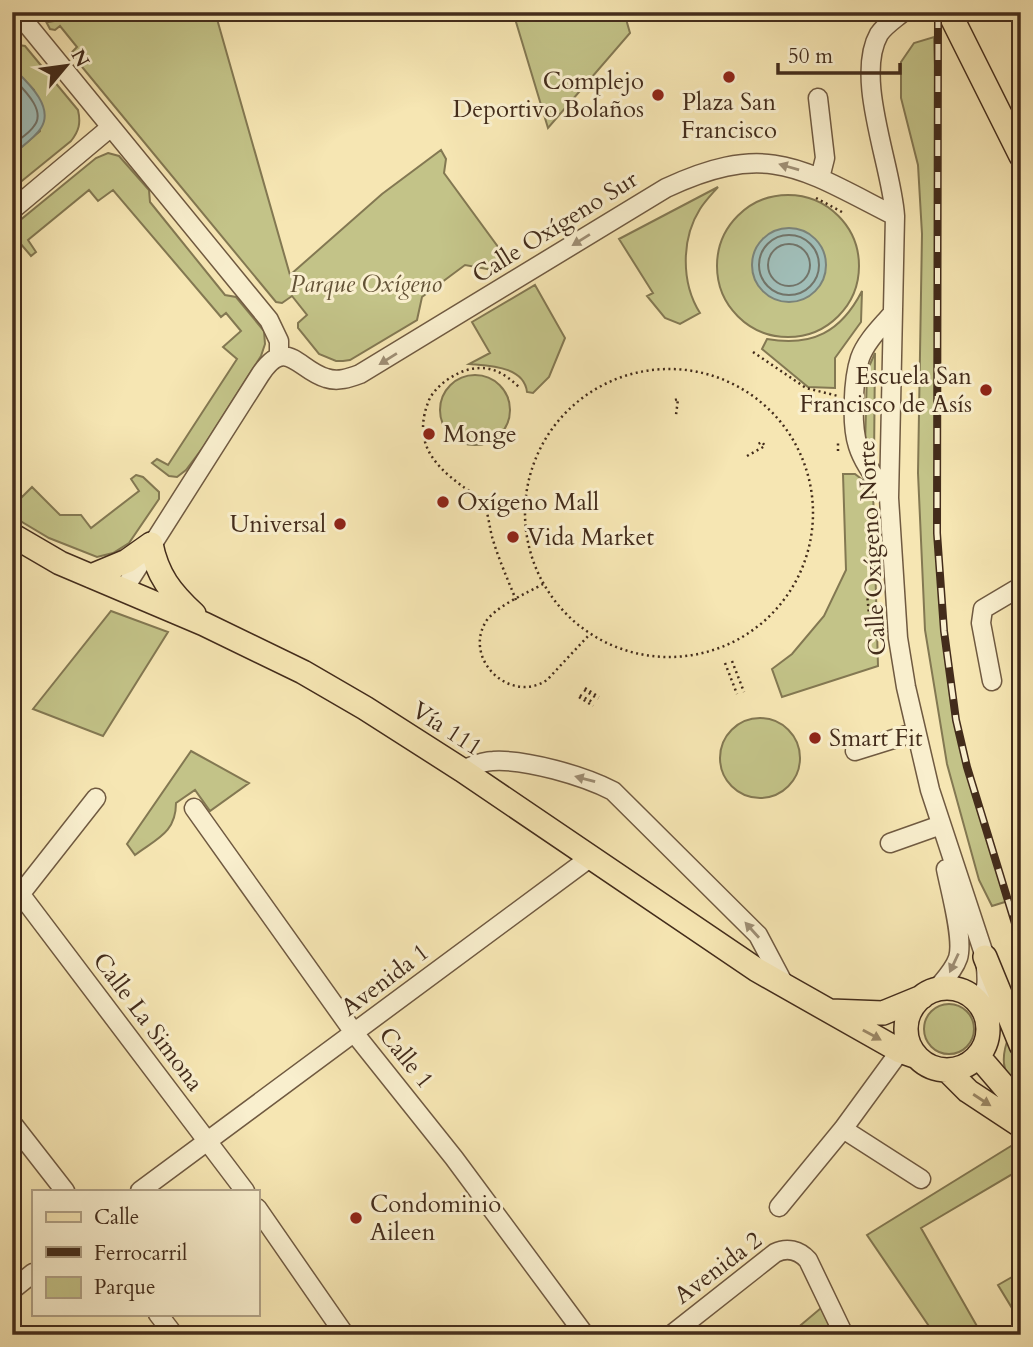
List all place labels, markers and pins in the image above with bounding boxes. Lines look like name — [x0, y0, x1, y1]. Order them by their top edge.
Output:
place label: Complejo Deportivo Bolaños — [453, 65, 644, 126]
marker: Plaza San Francisco — [721, 69, 737, 85]
place label: Plaza San Francisco — [681, 86, 777, 147]
marker: Complejo Deportivo Bolaños — [650, 87, 666, 103]
place label: Escuela San Francisco de Asís — [799, 360, 972, 421]
marker: Escuela San Francisco de Asís — [978, 382, 994, 398]
place label: Monge — [443, 418, 517, 451]
marker: Monge — [421, 426, 437, 442]
place label: Oxígeno Mall — [457, 486, 599, 519]
marker: Oxígeno Mall — [435, 494, 451, 510]
place label: Universal — [230, 508, 326, 541]
marker: Universal — [332, 516, 348, 532]
place label: Vida Market — [527, 521, 654, 554]
marker: Vida Market — [505, 529, 521, 545]
place label: Smart Fit — [829, 722, 923, 755]
marker: Smart Fit — [807, 730, 823, 746]
place label: Condominio Aileen — [370, 1188, 501, 1249]
marker: Condominio Aileen — [348, 1210, 364, 1226]

